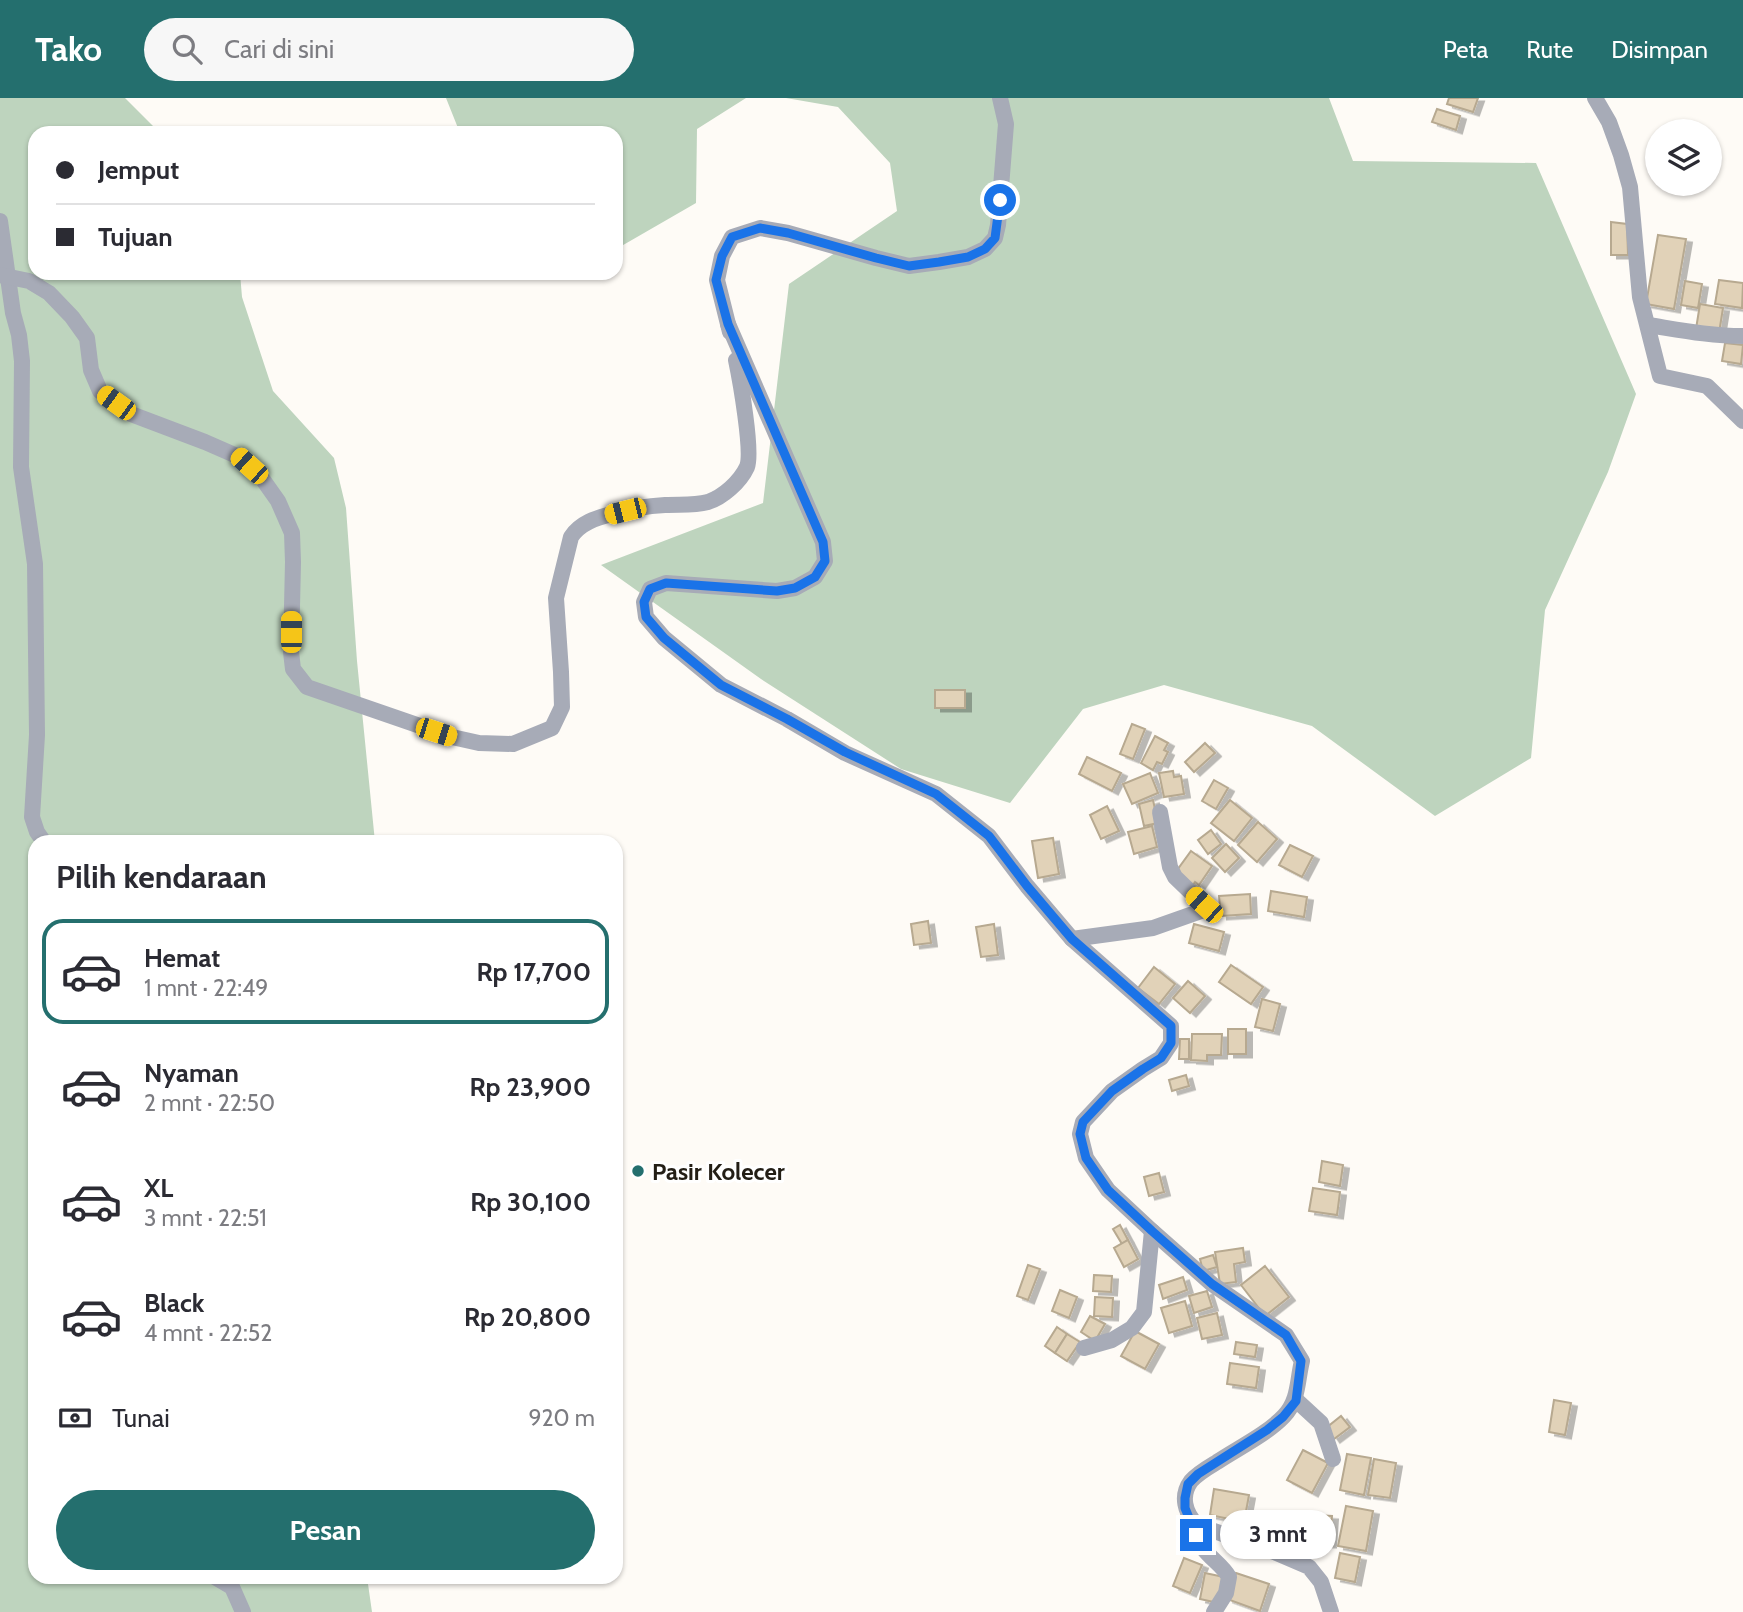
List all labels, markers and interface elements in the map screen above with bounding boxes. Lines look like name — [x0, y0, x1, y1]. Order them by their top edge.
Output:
search box — [144, 18, 634, 81]
text: Tako — [35, 29, 102, 69]
icon: search — [168, 30, 206, 68]
text: Cari di sini — [224, 33, 334, 65]
text: Peta — [1443, 35, 1488, 64]
text: Rute — [1526, 35, 1573, 64]
text: Disimpan — [1611, 35, 1708, 64]
map controls — [1645, 119, 1722, 196]
button: layers — [1645, 119, 1722, 196]
text: Jemput — [98, 154, 179, 186]
route start — [984, 184, 1016, 216]
text: Tujuan — [98, 221, 173, 253]
car — [93, 382, 140, 424]
car — [227, 444, 272, 488]
car — [603, 496, 648, 526]
car — [281, 611, 302, 653]
car — [413, 716, 460, 748]
text: Pilih kendaraan — [56, 857, 267, 896]
car — [1182, 883, 1227, 927]
icon: car — [60, 940, 123, 1003]
text: Hemat — [144, 942, 220, 974]
text: Rp 17,700 — [476, 956, 591, 988]
text: 1 mnt · 22:49 — [144, 974, 268, 1002]
icon: car — [60, 1055, 123, 1118]
text: Nyaman — [144, 1057, 239, 1089]
text: Rp 23,900 — [469, 1071, 591, 1103]
text: 2 mnt · 22:50 — [144, 1089, 275, 1117]
place label: Pasir Kolecer — [652, 1157, 785, 1186]
marker: Pasir Kolecer — [630, 1163, 646, 1179]
icon: car — [60, 1170, 123, 1233]
text: XL — [144, 1172, 173, 1204]
text: Rp 30,100 — [470, 1186, 591, 1218]
text: 3 mnt · 22:51 — [144, 1204, 267, 1232]
icon: car — [60, 1285, 123, 1348]
text: Black — [144, 1287, 204, 1319]
text: Rp 20,800 — [464, 1301, 591, 1333]
text: 4 mnt · 22:52 — [144, 1319, 272, 1347]
icon: cash — [56, 1399, 94, 1437]
text: Tunai — [112, 1402, 170, 1434]
text: 920 m — [528, 1404, 595, 1432]
button: Pesan — [56, 1490, 595, 1570]
callout: 3 mnt — [1220, 1510, 1336, 1560]
route end — [1180, 1519, 1212, 1551]
text: 3 mnt — [1249, 1520, 1307, 1548]

